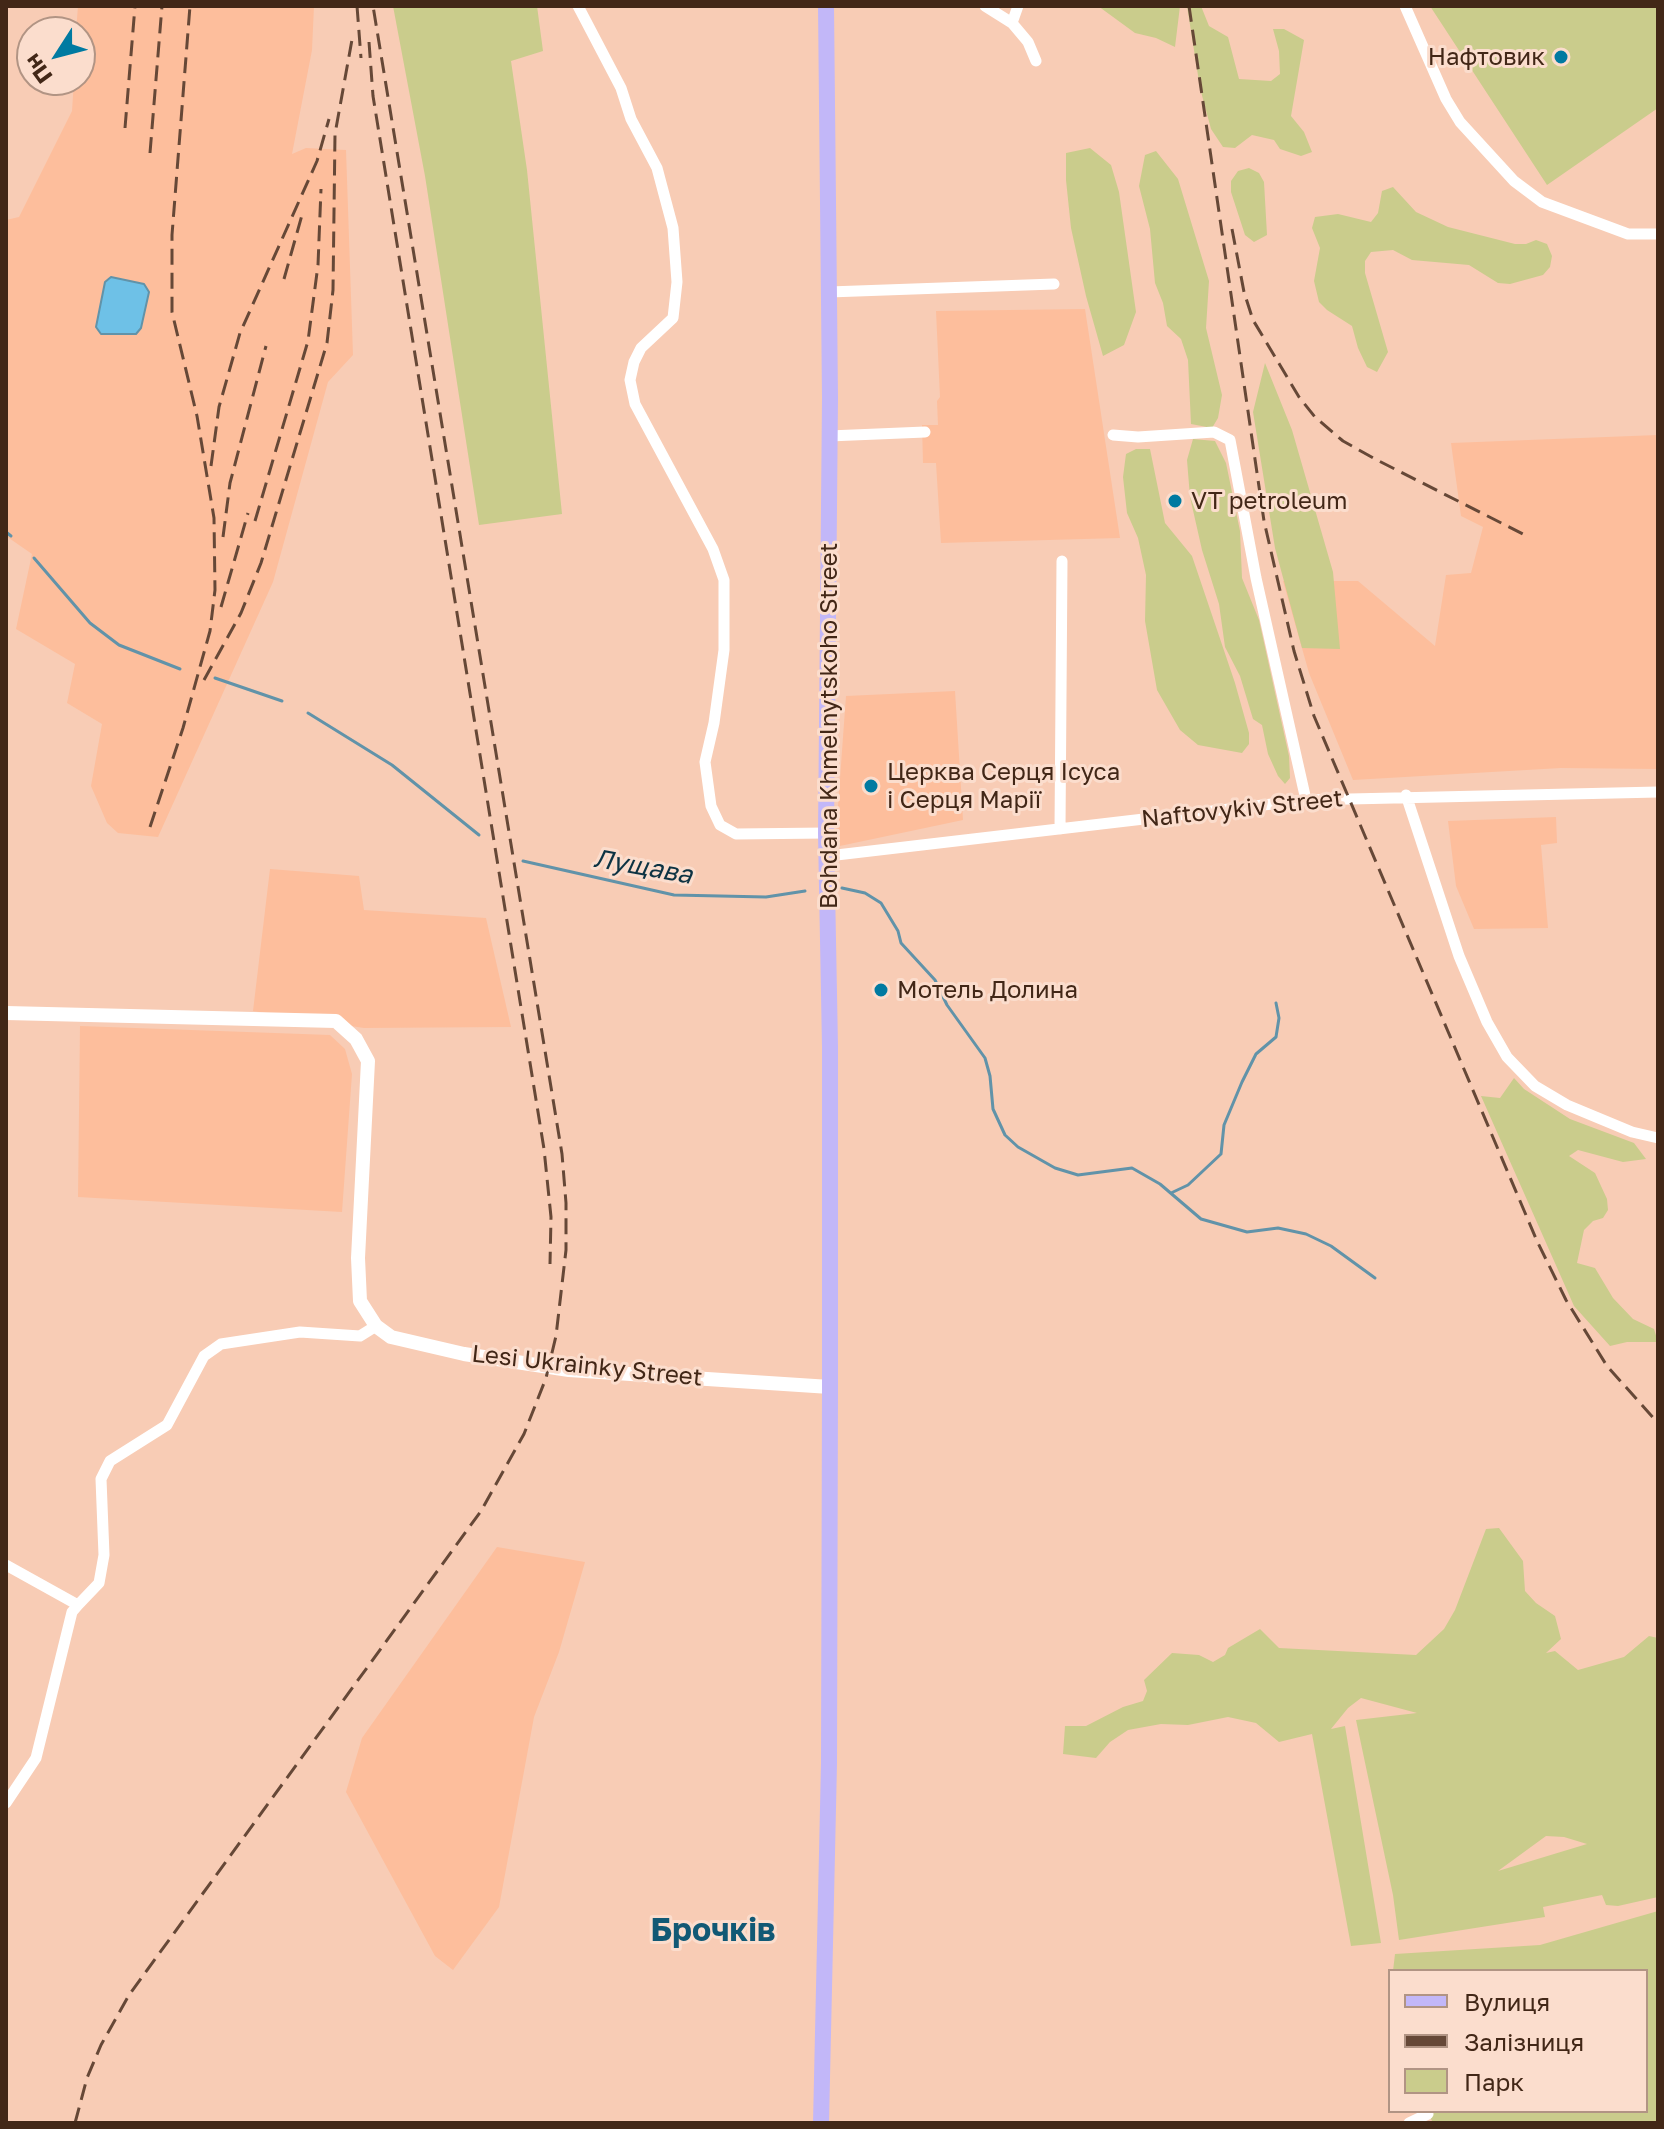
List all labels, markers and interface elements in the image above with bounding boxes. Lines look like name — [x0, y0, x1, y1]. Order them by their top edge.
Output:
north arrow — [16, 16, 96, 96]
place label: Нафтовик — [1428, 43, 1545, 71]
marker: Нафтовик — [1552, 48, 1570, 66]
text: Пн — [18, 49, 58, 89]
place label: VT petroleum — [1191, 487, 1348, 515]
marker: VT petroleum — [1166, 492, 1184, 510]
street label: Bohdana Khmelnytskoho Street — [815, 543, 843, 909]
place label: Церква Серця Ісуса і Серця Марії — [887, 758, 1120, 814]
marker: Церква Серця Ісуса і Серця Марії — [862, 777, 880, 795]
street label: Naftovykiv Street — [1140, 784, 1344, 834]
water label: Лущава — [591, 843, 695, 891]
place label: Мотель Долина — [897, 976, 1078, 1004]
marker: Мотель Долина — [872, 981, 890, 999]
street label: Lesi Ukrainky Street — [470, 1340, 704, 1392]
district label: Брочків — [651, 1912, 775, 1950]
legend — [1388, 1969, 1648, 2113]
text: Вулиця — [1464, 1987, 1550, 2016]
text: Залізниця — [1464, 2027, 1584, 2056]
text: Парк — [1464, 2067, 1524, 2096]

